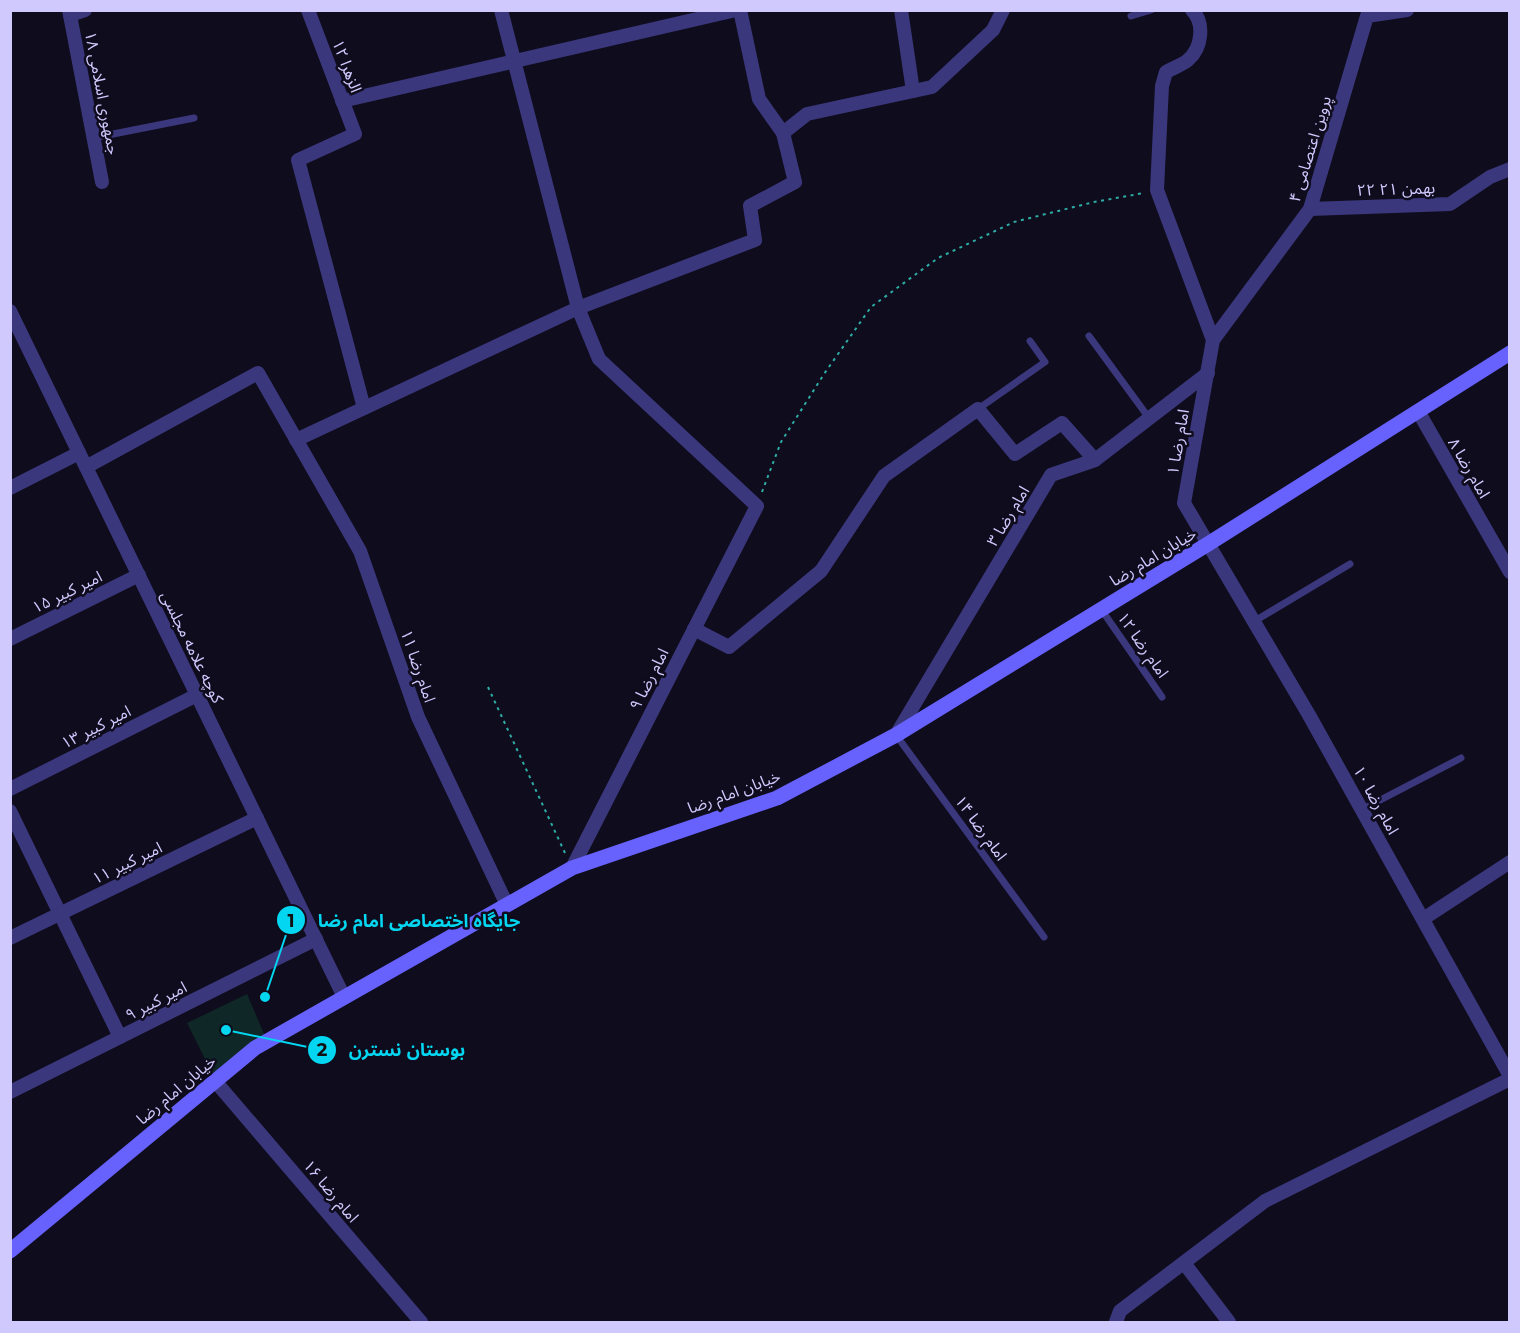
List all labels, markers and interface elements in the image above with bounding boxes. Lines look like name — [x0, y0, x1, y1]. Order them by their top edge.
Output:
street label: جمهوری اسلامی ۱۸ — [81, 30, 123, 156]
street label: الزهرا ۱۲ — [328, 37, 366, 95]
street label: پروین اعتصامی ۴ — [1285, 94, 1336, 205]
street label: ۲۲ بهمن ۲۱ — [1357, 178, 1435, 200]
street label: امام رضا ۱ — [1163, 408, 1196, 477]
street label: امام رضا ۸ — [1442, 434, 1494, 503]
street label: امام رضا ۳ — [983, 483, 1036, 551]
street label: خیابان امام رضا — [1106, 524, 1201, 593]
street label: امیر کبیر ۱۵ — [29, 567, 105, 617]
street label: کوچه علامه مجلسی — [156, 588, 228, 707]
street label: امام رضا ۱۲ — [1111, 609, 1173, 683]
street label: امام رضا ۱۱ — [394, 627, 439, 706]
street label: امام رضا ۹ — [625, 645, 675, 714]
street label: امیر کبیر ۱۳ — [58, 701, 134, 753]
street label: امام رضا ۱۰ — [1347, 762, 1403, 839]
street label: خیابان امام رضا — [685, 766, 784, 820]
street label: امام رضا ۱۴ — [949, 792, 1011, 866]
street label: امیر کبیر ۱۱ — [89, 838, 165, 888]
callout: جایگاه اختصاصی امام رضا — [276, 902, 532, 938]
text: 1 — [287, 910, 295, 932]
text: جایگاه اختصاصی امام رضا — [318, 910, 520, 934]
street label: امیر کبیر ۹ — [122, 977, 190, 1025]
callout: بوستان نسترن — [307, 1032, 478, 1068]
text: 2 — [317, 1039, 328, 1061]
text: بوستان نسترن — [349, 1039, 465, 1061]
street label: خیابان امام رضا — [133, 1051, 221, 1131]
street label: امام رضا ۱۶ — [297, 1156, 363, 1228]

